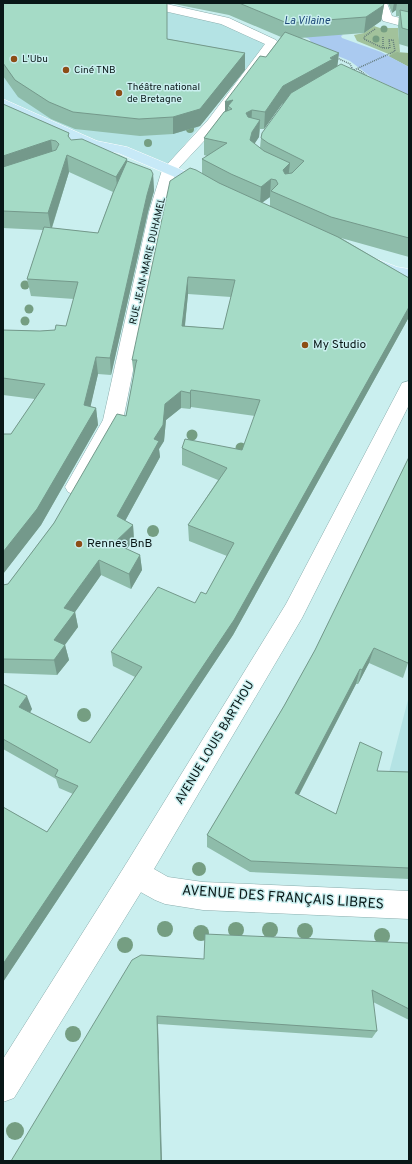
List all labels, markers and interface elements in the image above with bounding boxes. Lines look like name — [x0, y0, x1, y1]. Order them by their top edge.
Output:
water label: La Vilaine — [284, 14, 330, 28]
place label: L'Ubu — [22, 53, 48, 66]
marker: L'Ubu — [9, 54, 19, 64]
place label: Ciné TNB — [74, 64, 116, 77]
marker: Ciné TNB — [61, 65, 71, 75]
place label: Théâtre national de Bretagne — [127, 81, 200, 106]
marker: Théâtre national de Bretagne — [114, 88, 124, 98]
street label: RUE JEAN-MARIE DUHAMEL — [127, 196, 169, 326]
place label: My Studio — [313, 337, 367, 353]
marker: My Studio — [300, 340, 310, 350]
place label: Rennes BnB — [87, 536, 153, 552]
marker: Rennes BnB — [74, 539, 84, 549]
street label: AVENUE LOUIS BARTHOU — [172, 678, 258, 808]
street label: AVENUE DES FRANÇAIS LIBRES — [181, 882, 385, 914]

